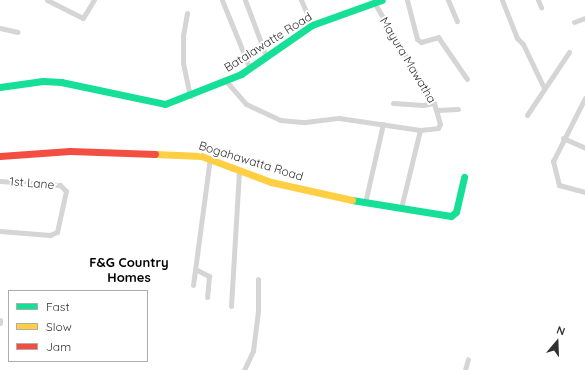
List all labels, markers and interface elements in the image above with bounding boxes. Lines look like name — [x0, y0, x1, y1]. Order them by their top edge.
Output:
street label: Batalawatte Road — [222, 9, 314, 75]
street label: Mayura Mawatha — [377, 15, 439, 105]
street label: Bogahawatta Road — [197, 138, 305, 184]
street label: 1st Lane — [9, 174, 55, 192]
district label: F&G Country Homes — [89, 255, 169, 286]
legend — [8, 290, 148, 362]
text: Fast — [46, 299, 70, 314]
text: Slow — [46, 319, 72, 334]
north arrow — [537, 322, 577, 362]
text: N — [555, 323, 567, 339]
text: Jam — [46, 339, 71, 354]

